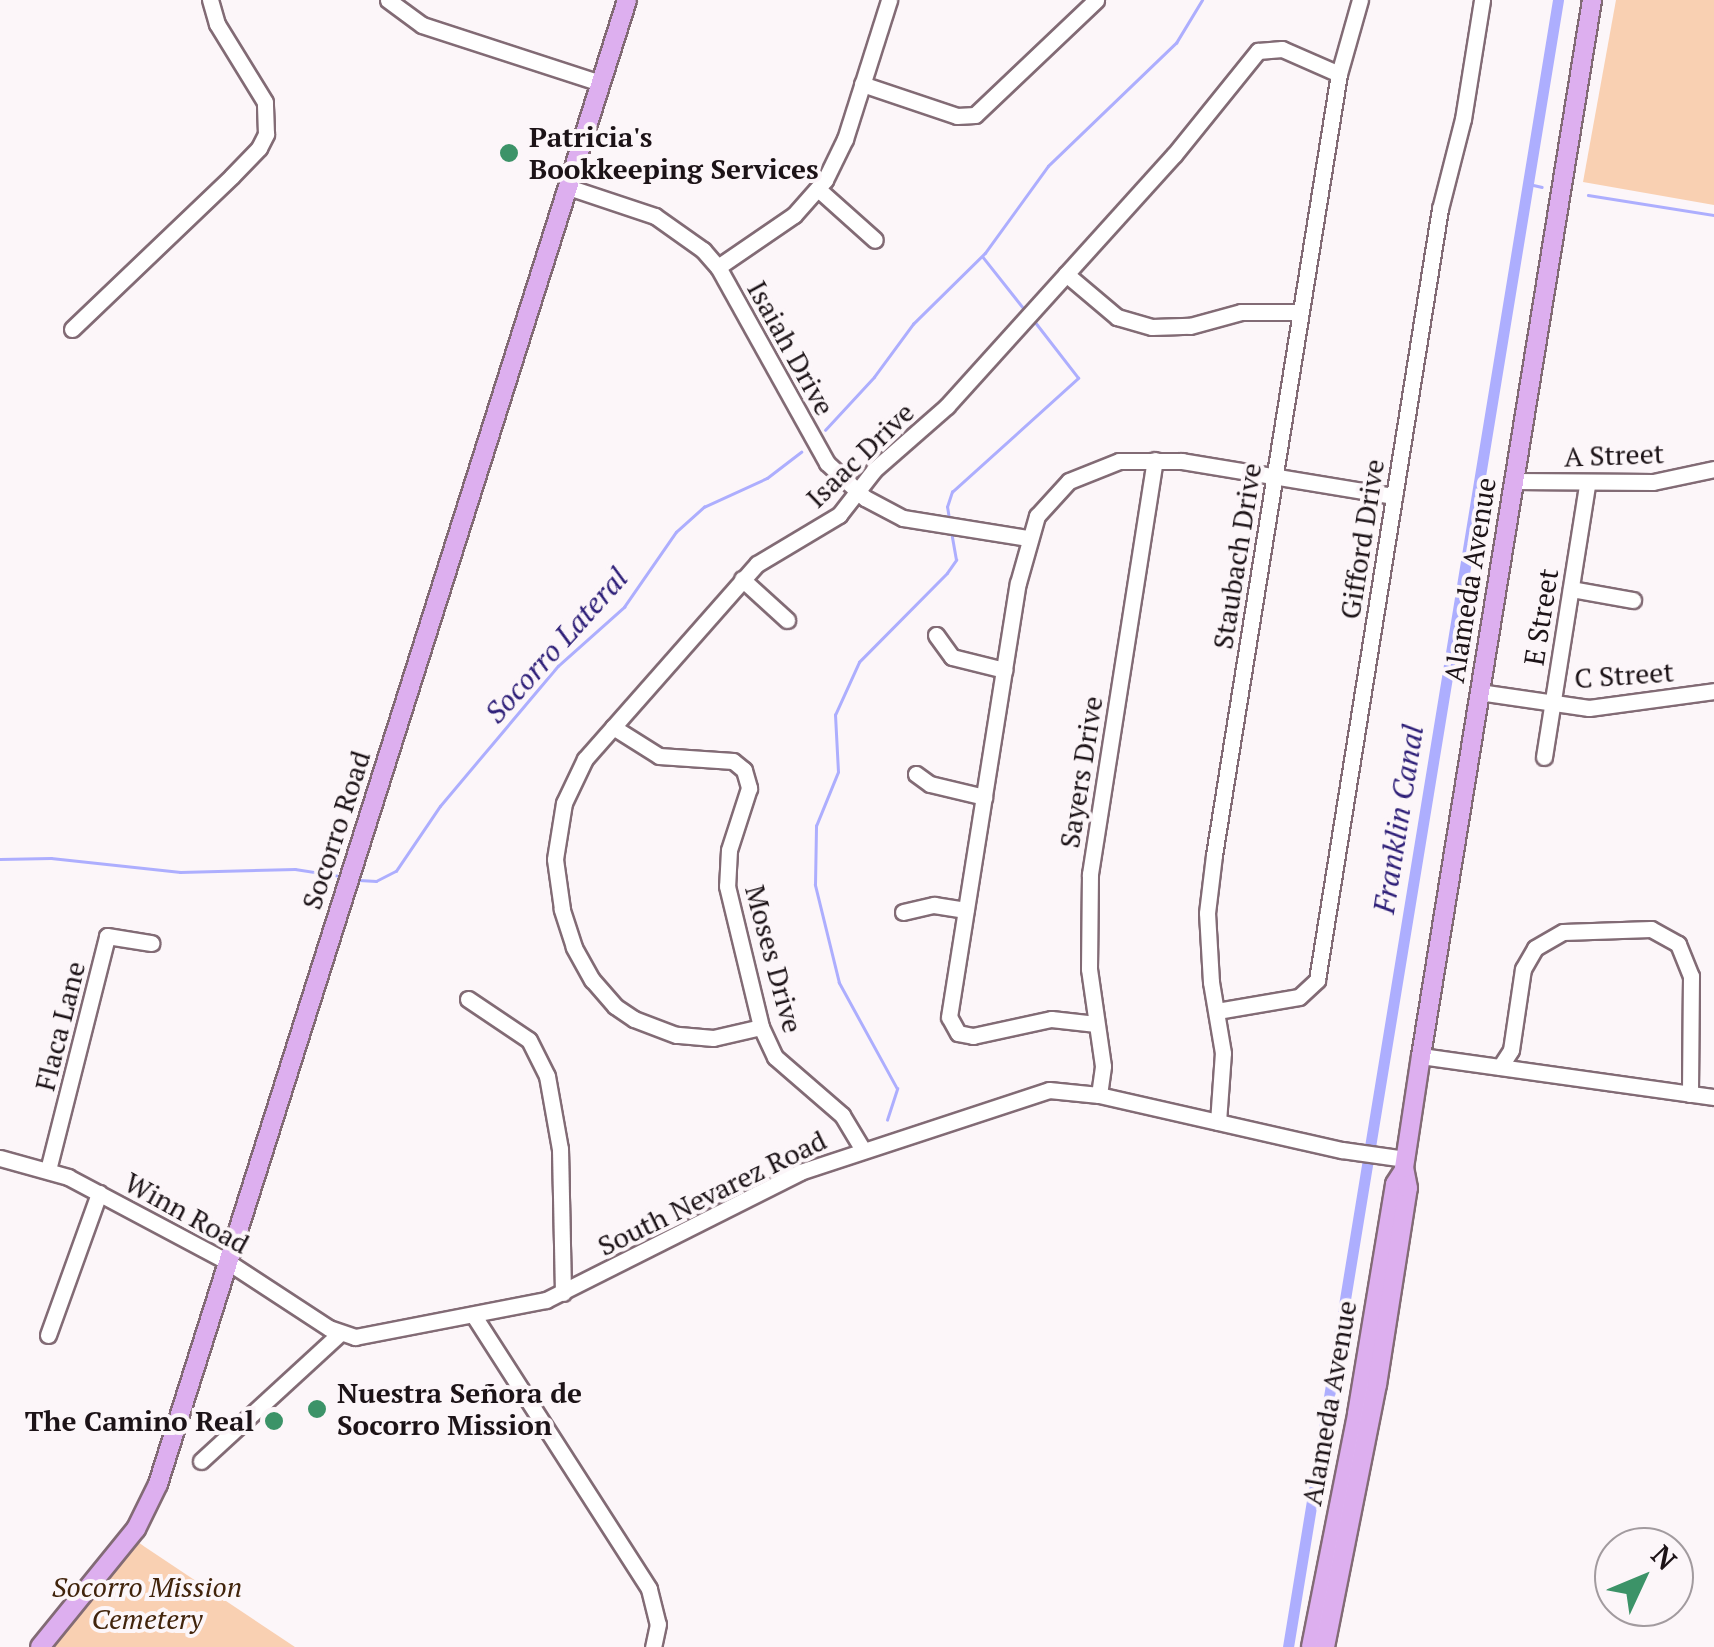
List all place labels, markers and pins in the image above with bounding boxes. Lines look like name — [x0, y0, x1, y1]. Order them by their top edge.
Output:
place label: Patricia's Bookkeeping Services — [529, 120, 819, 186]
marker: Patricia's Bookkeeping Services — [498, 142, 520, 164]
place label: Nuestra Señora de Socorro Mission — [337, 1376, 582, 1442]
marker: Nuestra Señora de Socorro Mission — [306, 1398, 328, 1420]
place label: The Camino Real — [25, 1404, 254, 1438]
marker: The Camino Real — [263, 1410, 285, 1432]

